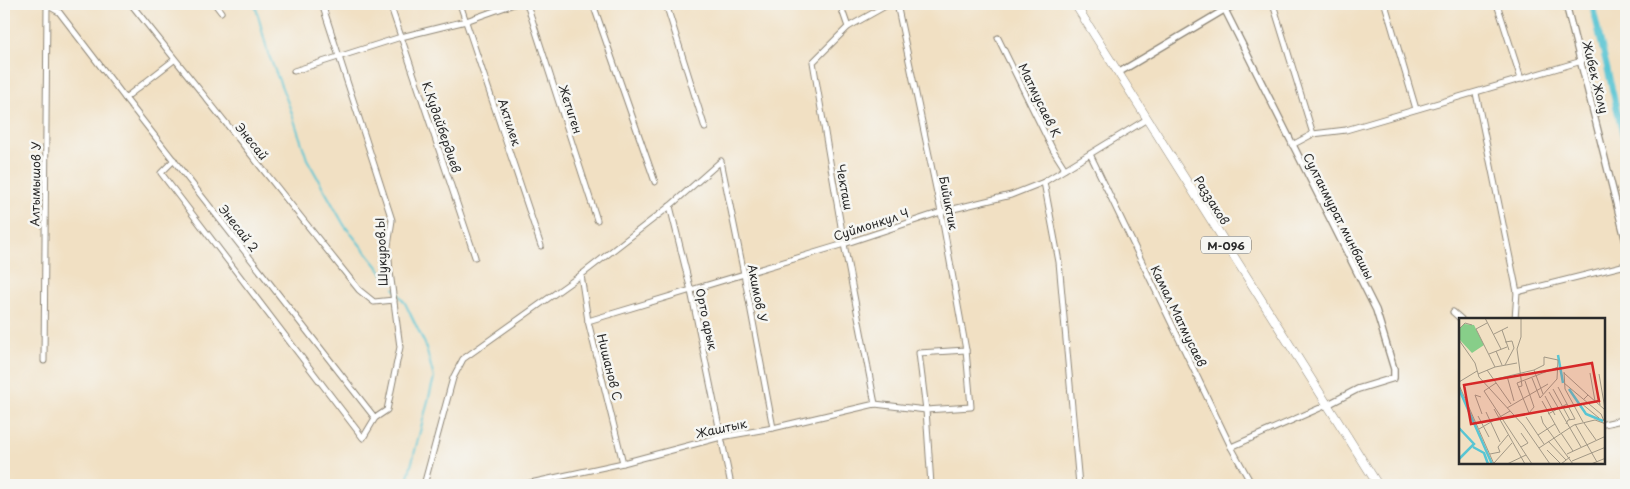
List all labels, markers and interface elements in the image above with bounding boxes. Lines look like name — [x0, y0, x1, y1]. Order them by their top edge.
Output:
street label: Жибек Жолу — [1578, 39, 1614, 115]
street label: Матмусаев К — [1014, 60, 1066, 140]
street label: К.Кудайбердиев — [418, 79, 466, 175]
street label: Жетиген — [555, 82, 587, 136]
street label: Актилек — [494, 96, 526, 149]
street label: Энесай — [231, 119, 273, 163]
street label: Алтымышов У — [25, 141, 45, 227]
street label: Султанмурат минбашы — [1299, 149, 1379, 283]
street label: Чекташ — [832, 163, 858, 211]
street label: Раззаков — [1190, 172, 1234, 228]
street label: Бийиктик — [935, 175, 963, 232]
street label: Энесай 2 — [215, 201, 263, 255]
street label: Суймонкул Ч — [831, 203, 911, 245]
street label: Шукуров.Ы — [370, 217, 392, 287]
road number: М-096 — [1201, 236, 1251, 254]
street label: Камал Матмусаев — [1147, 262, 1211, 370]
street label: Акимов У — [744, 263, 772, 324]
street label: Орто арык — [692, 286, 723, 352]
inset map — [1459, 318, 1605, 464]
street label: Нишанов С — [593, 332, 627, 402]
street label: Жаштык — [694, 414, 749, 442]

